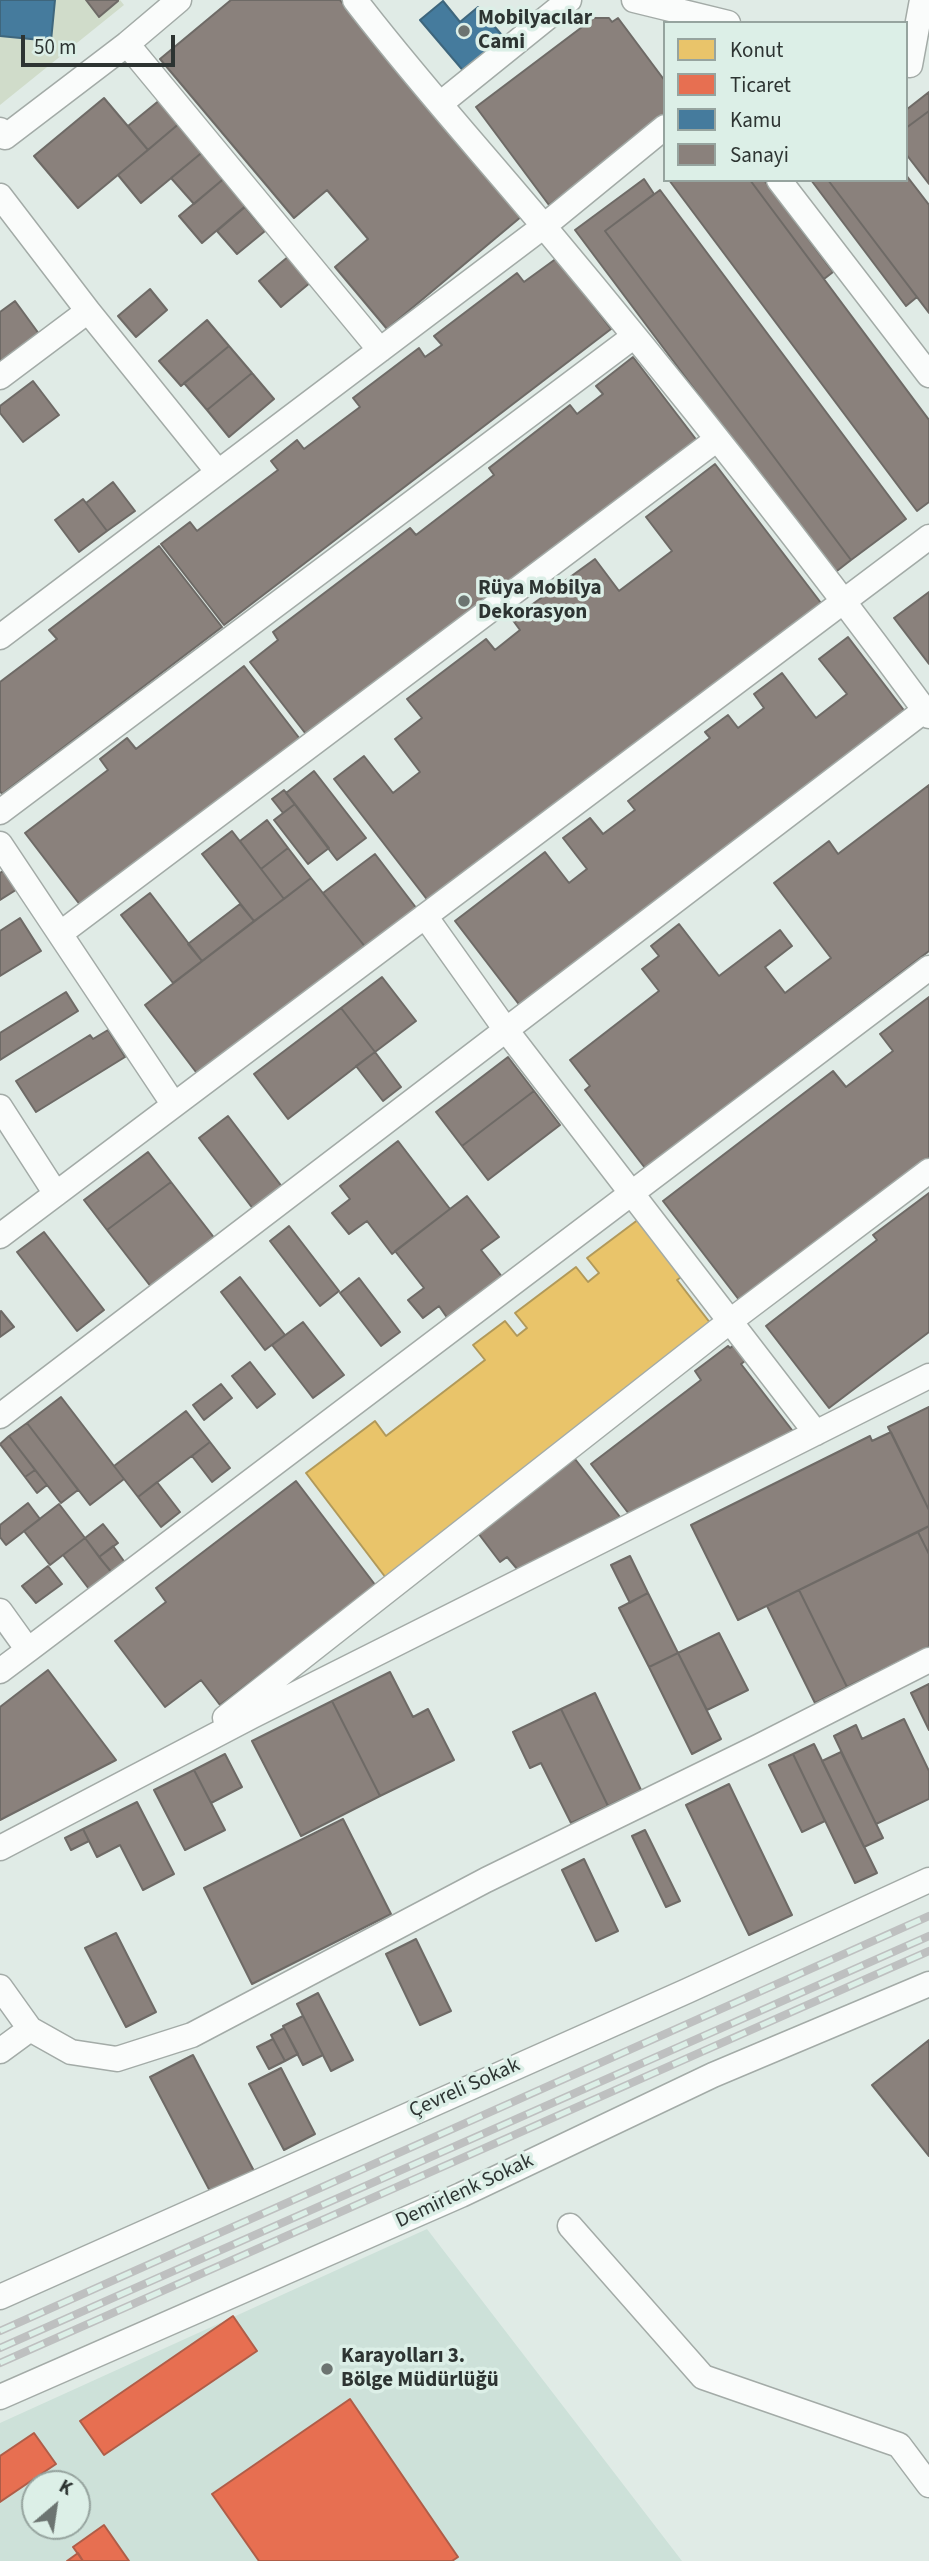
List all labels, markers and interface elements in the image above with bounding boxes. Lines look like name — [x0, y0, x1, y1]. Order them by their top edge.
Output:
place label: Mobilyacılar Cami — [478, 6, 592, 56]
scale bar — [24, 21, 178, 65]
legend — [663, 21, 908, 182]
marker: Mobilyacılar Cami — [456, 23, 472, 39]
text: 50 m — [34, 32, 76, 62]
text: Konut — [730, 35, 783, 65]
text: Ticaret — [730, 70, 791, 100]
text: Kamu — [730, 105, 782, 135]
text: Sanayi — [730, 140, 789, 170]
place label: Rüya Mobilya Dekorasyon — [478, 576, 602, 626]
marker: Rüya Mobilya Dekorasyon — [456, 593, 472, 609]
street label: Çevreli Sokak — [406, 2053, 524, 2125]
street label: Demirlenk Sokak — [392, 2149, 538, 2235]
place label: Karayolları 3. Bölge Müdürlüğü — [341, 2344, 499, 2394]
marker: Karayolları 3. Bölge Müdürlüğü — [319, 2361, 335, 2377]
north arrow — [21, 2470, 91, 2540]
text: K — [54, 2473, 77, 2503]

